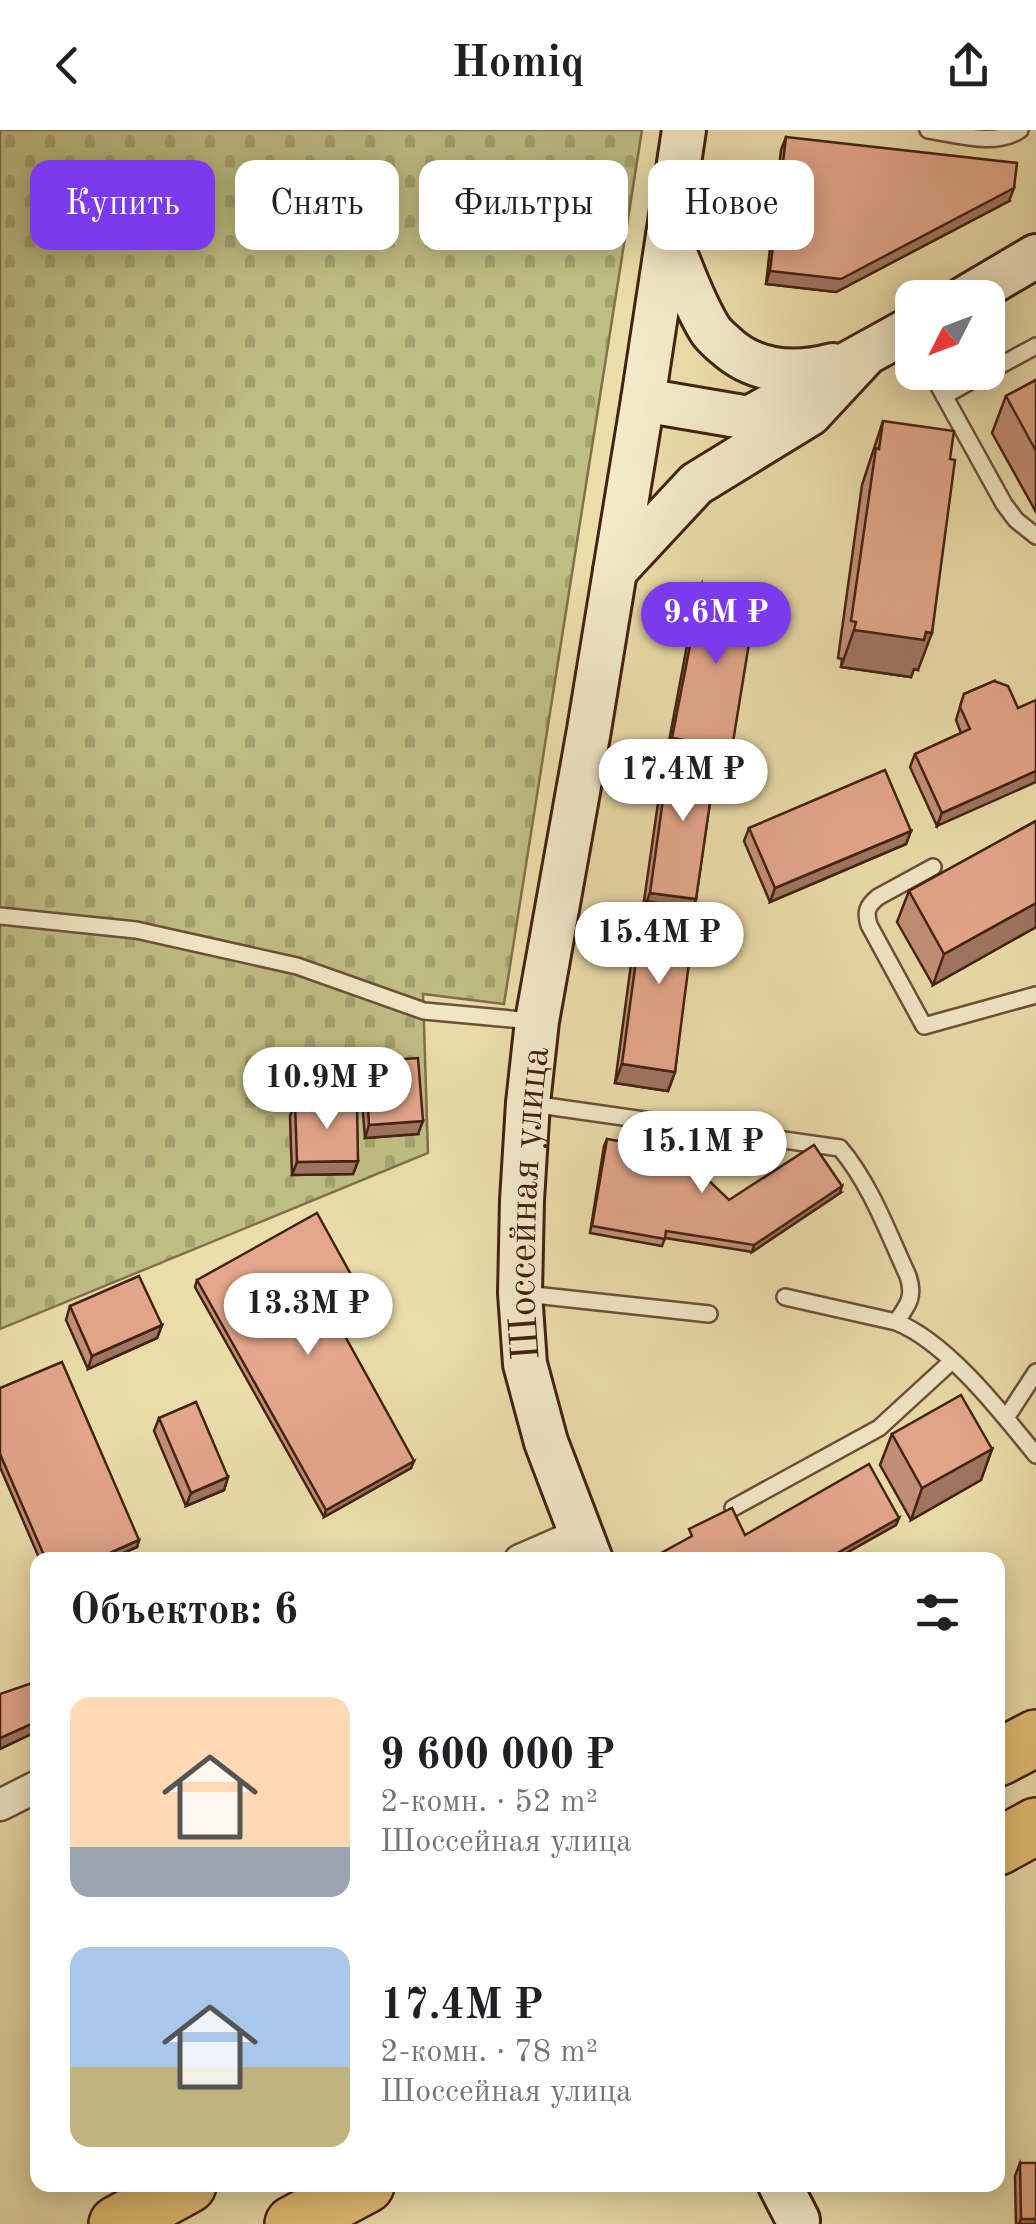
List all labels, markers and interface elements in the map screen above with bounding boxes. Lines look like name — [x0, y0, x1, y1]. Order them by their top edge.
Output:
icon: back — [40, 38, 95, 93]
icon: share — [941, 38, 996, 93]
text: Homiq — [452, 42, 584, 87]
chip: Купить — [30, 160, 215, 250]
chip: Снять — [235, 160, 399, 250]
chip: Фильтры — [419, 160, 628, 250]
chip: Новое — [648, 160, 814, 250]
north arrow — [895, 280, 1005, 390]
map controls — [895, 280, 1005, 390]
pin: 9.6M ₽ — [635, 582, 797, 667]
text: 9.6M ₽ — [663, 598, 769, 630]
pin: 17.4M ₽ — [591, 739, 775, 824]
text: 17.4M ₽ — [621, 755, 745, 787]
pin: 15.4M ₽ — [567, 902, 751, 987]
text: 15.4M ₽ — [597, 918, 721, 950]
street label: Шоссейная улица — [504, 1044, 558, 1362]
pin: 10.9M ₽ — [235, 1047, 419, 1132]
text: 10.9M ₽ — [265, 1063, 389, 1095]
pin: 15.1M ₽ — [610, 1111, 794, 1196]
text: 15.1M ₽ — [640, 1127, 764, 1159]
pin: 13.3M ₽ — [216, 1273, 400, 1358]
text: 13.3M ₽ — [246, 1289, 370, 1321]
icon: filters — [910, 1585, 965, 1640]
text: Объектов: 6 — [70, 1591, 298, 1633]
text: 9 600 000 ₽ — [380, 1736, 615, 1778]
icon: home — [150, 1737, 270, 1857]
text: 2-комн. · 52 m² — [380, 1787, 598, 1819]
text: Шоссейная улица — [380, 1827, 632, 1859]
text: 17.4M ₽ — [380, 1986, 543, 2028]
icon: home — [150, 1987, 270, 2107]
text: 2-комн. · 78 m² — [380, 2037, 598, 2069]
text: Шоссейная улица — [380, 2077, 632, 2109]

